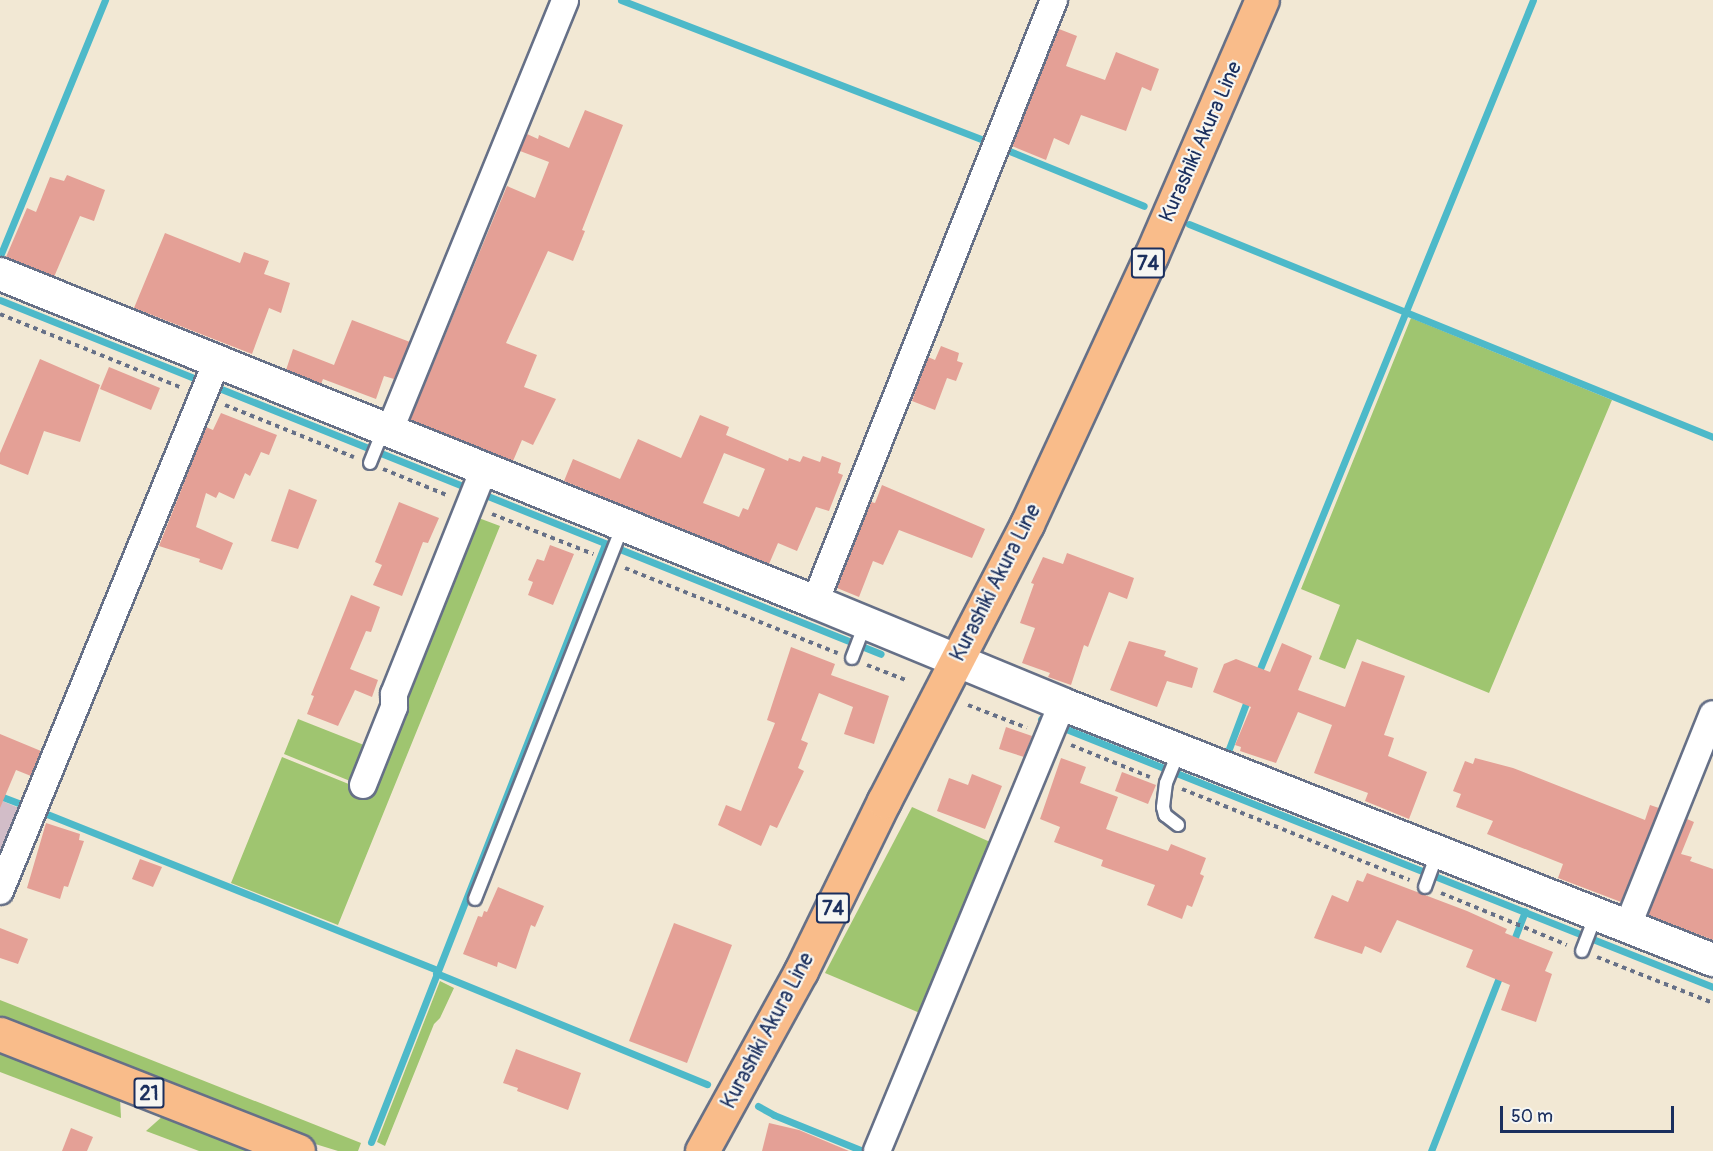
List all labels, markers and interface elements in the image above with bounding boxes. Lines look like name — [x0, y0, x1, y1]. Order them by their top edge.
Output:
street label: Kurashiki Akura Line — [1154, 58, 1248, 226]
road number: 74 — [1130, 246, 1166, 280]
street label: Kurashiki Akura Line — [945, 500, 1047, 666]
road number: 74 — [815, 891, 851, 925]
street label: Kurashiki Akura Line — [716, 949, 820, 1113]
road number: 21 — [132, 1076, 166, 1110]
scale bar — [1503, 1094, 1677, 1132]
text: 50 m — [1511, 1105, 1553, 1128]

